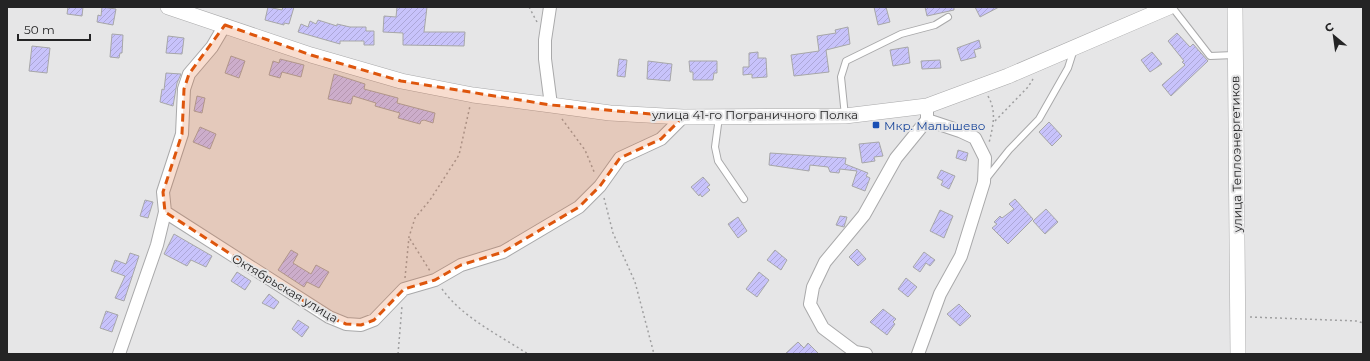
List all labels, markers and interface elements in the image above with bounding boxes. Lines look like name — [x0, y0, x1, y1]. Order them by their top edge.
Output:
scale bar — [18, 16, 90, 42]
north arrow — [1314, 16, 1354, 56]
text: С — [1322, 19, 1336, 35]
text: 50 m — [24, 22, 55, 37]
street label: улица Теплоэнергетиков — [1227, 76, 1245, 233]
street label: улица 41-го Пограничного Полка — [651, 107, 858, 122]
place label: Мкр. Малышево — [884, 118, 986, 133]
marker: Мкр. Малышево — [871, 120, 881, 130]
street label: Октябрьская улица — [229, 250, 341, 326]

